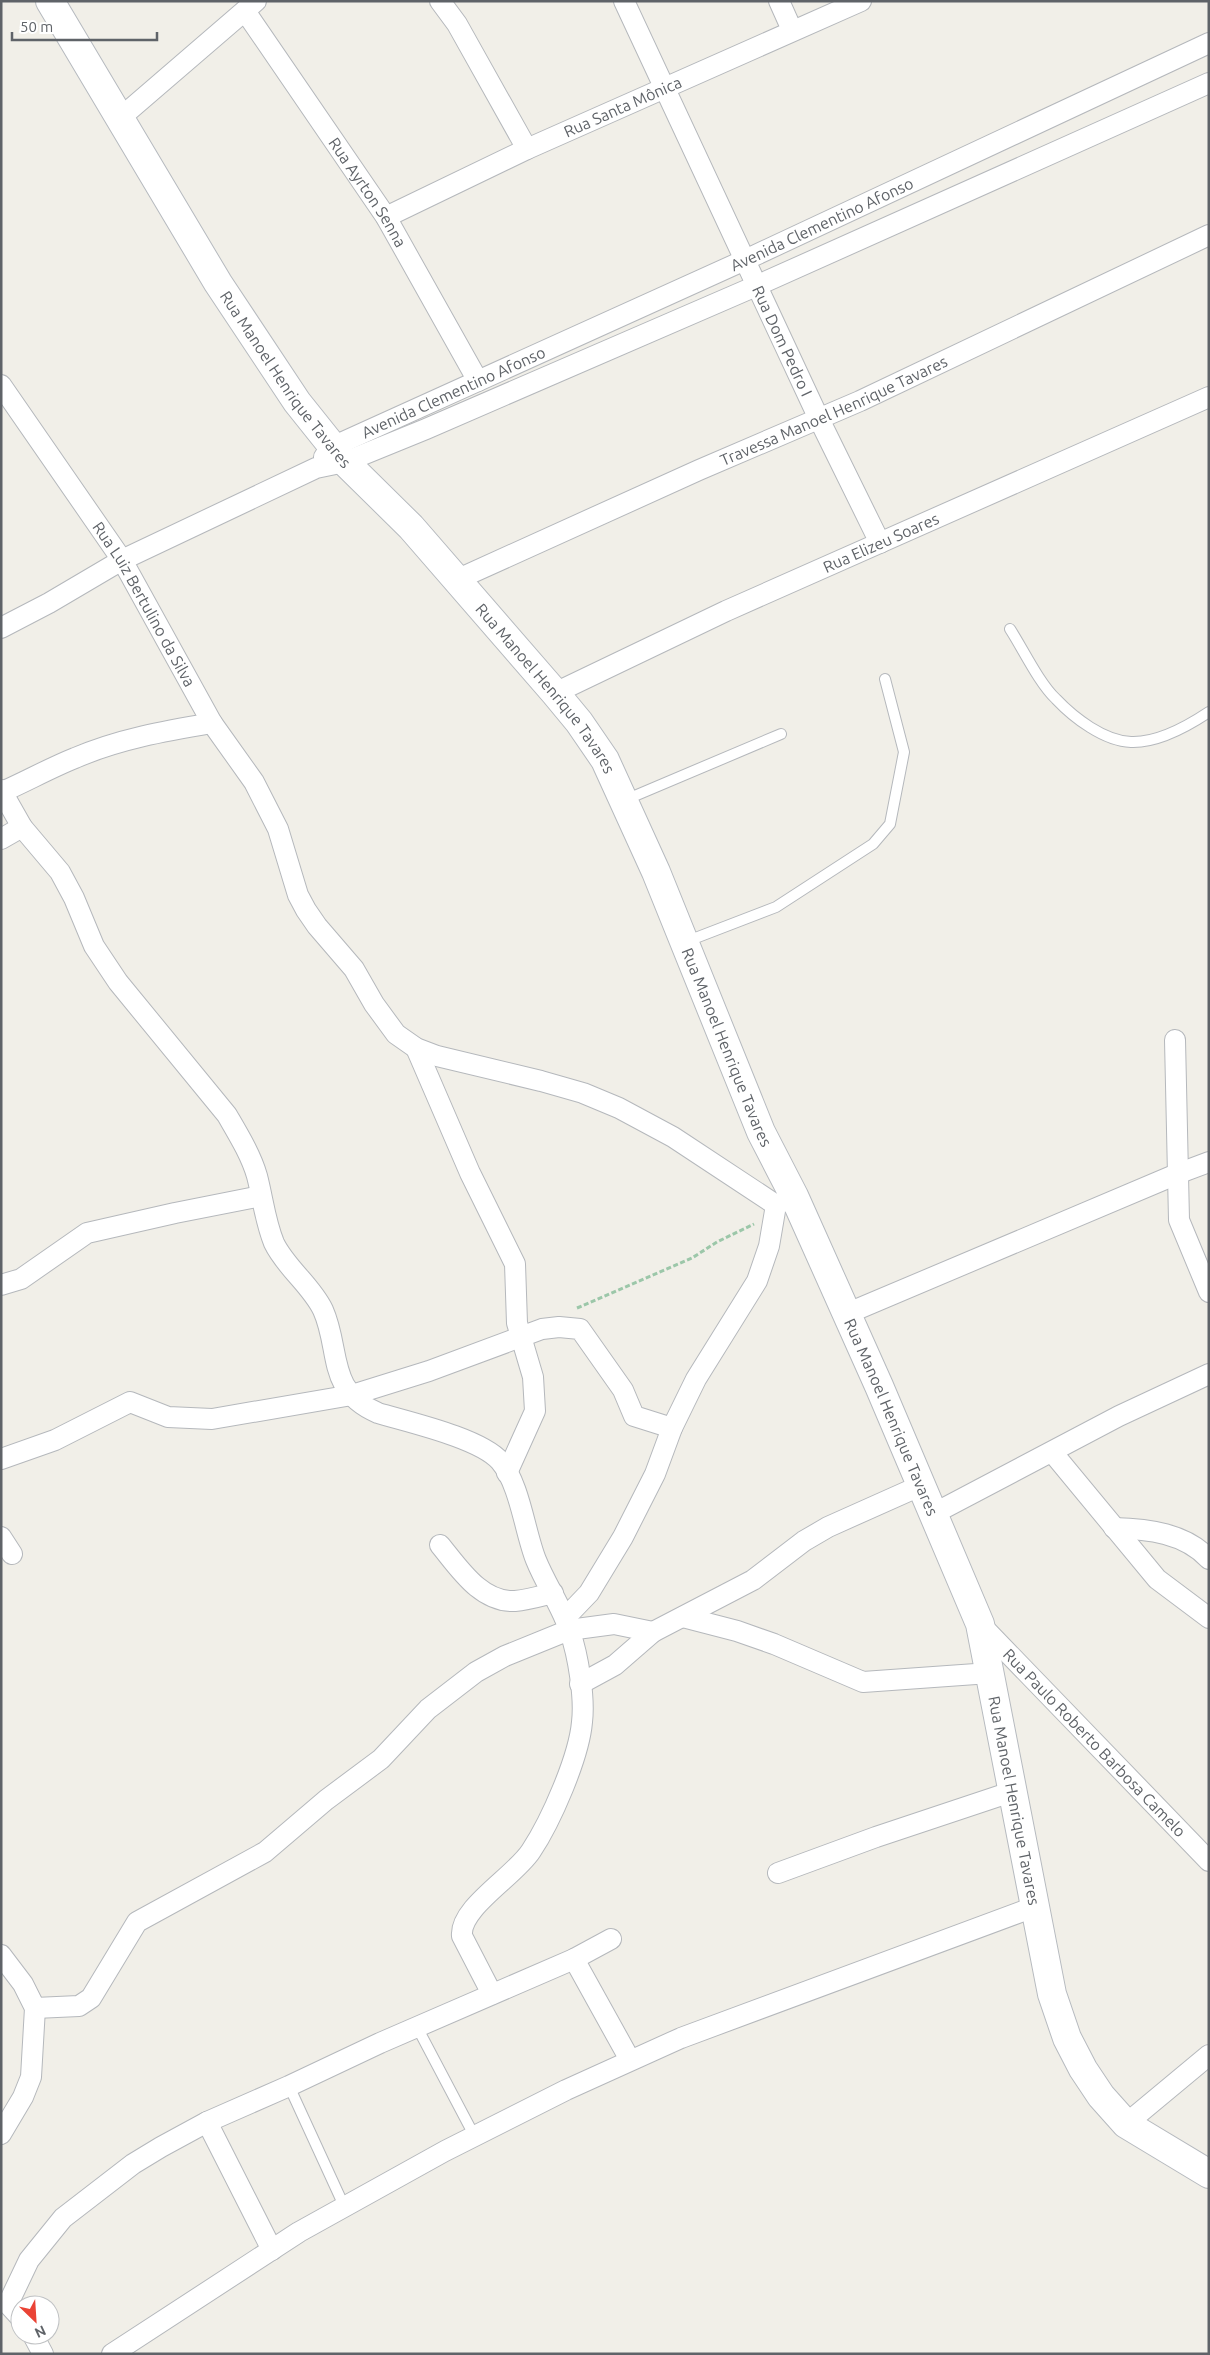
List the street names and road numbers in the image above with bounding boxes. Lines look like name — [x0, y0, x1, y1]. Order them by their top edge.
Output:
street label: Rua Santa Mônica — [561, 73, 684, 141]
street label: Rua Ayrton Senna — [325, 134, 410, 250]
street label: Avenida Clementino Afonso — [728, 174, 916, 274]
street label: Rua Dom Pedro I — [749, 283, 816, 399]
street label: Rua Manoel Henrique Tavares — [217, 287, 355, 472]
street label: Avenida Clementino Afonso — [359, 343, 548, 441]
street label: Travessa Manoel Henrique Tavares — [717, 352, 950, 469]
street label: Rua Elizeu Soares — [820, 509, 942, 576]
street label: Rua Luiz Bertulino da Silva — [89, 518, 199, 690]
street label: Rua Manoel Henrique Tavares — [472, 600, 619, 776]
street label: Rua Manoel Henrique Tavares — [679, 945, 776, 1149]
street label: Rua Manoel Henrique Tavares — [841, 1316, 942, 1518]
street label: Rua Paulo Roberto Barbosa Camelo — [1000, 1645, 1190, 1840]
street label: Rua Manoel Henrique Tavares — [985, 1694, 1044, 1907]

